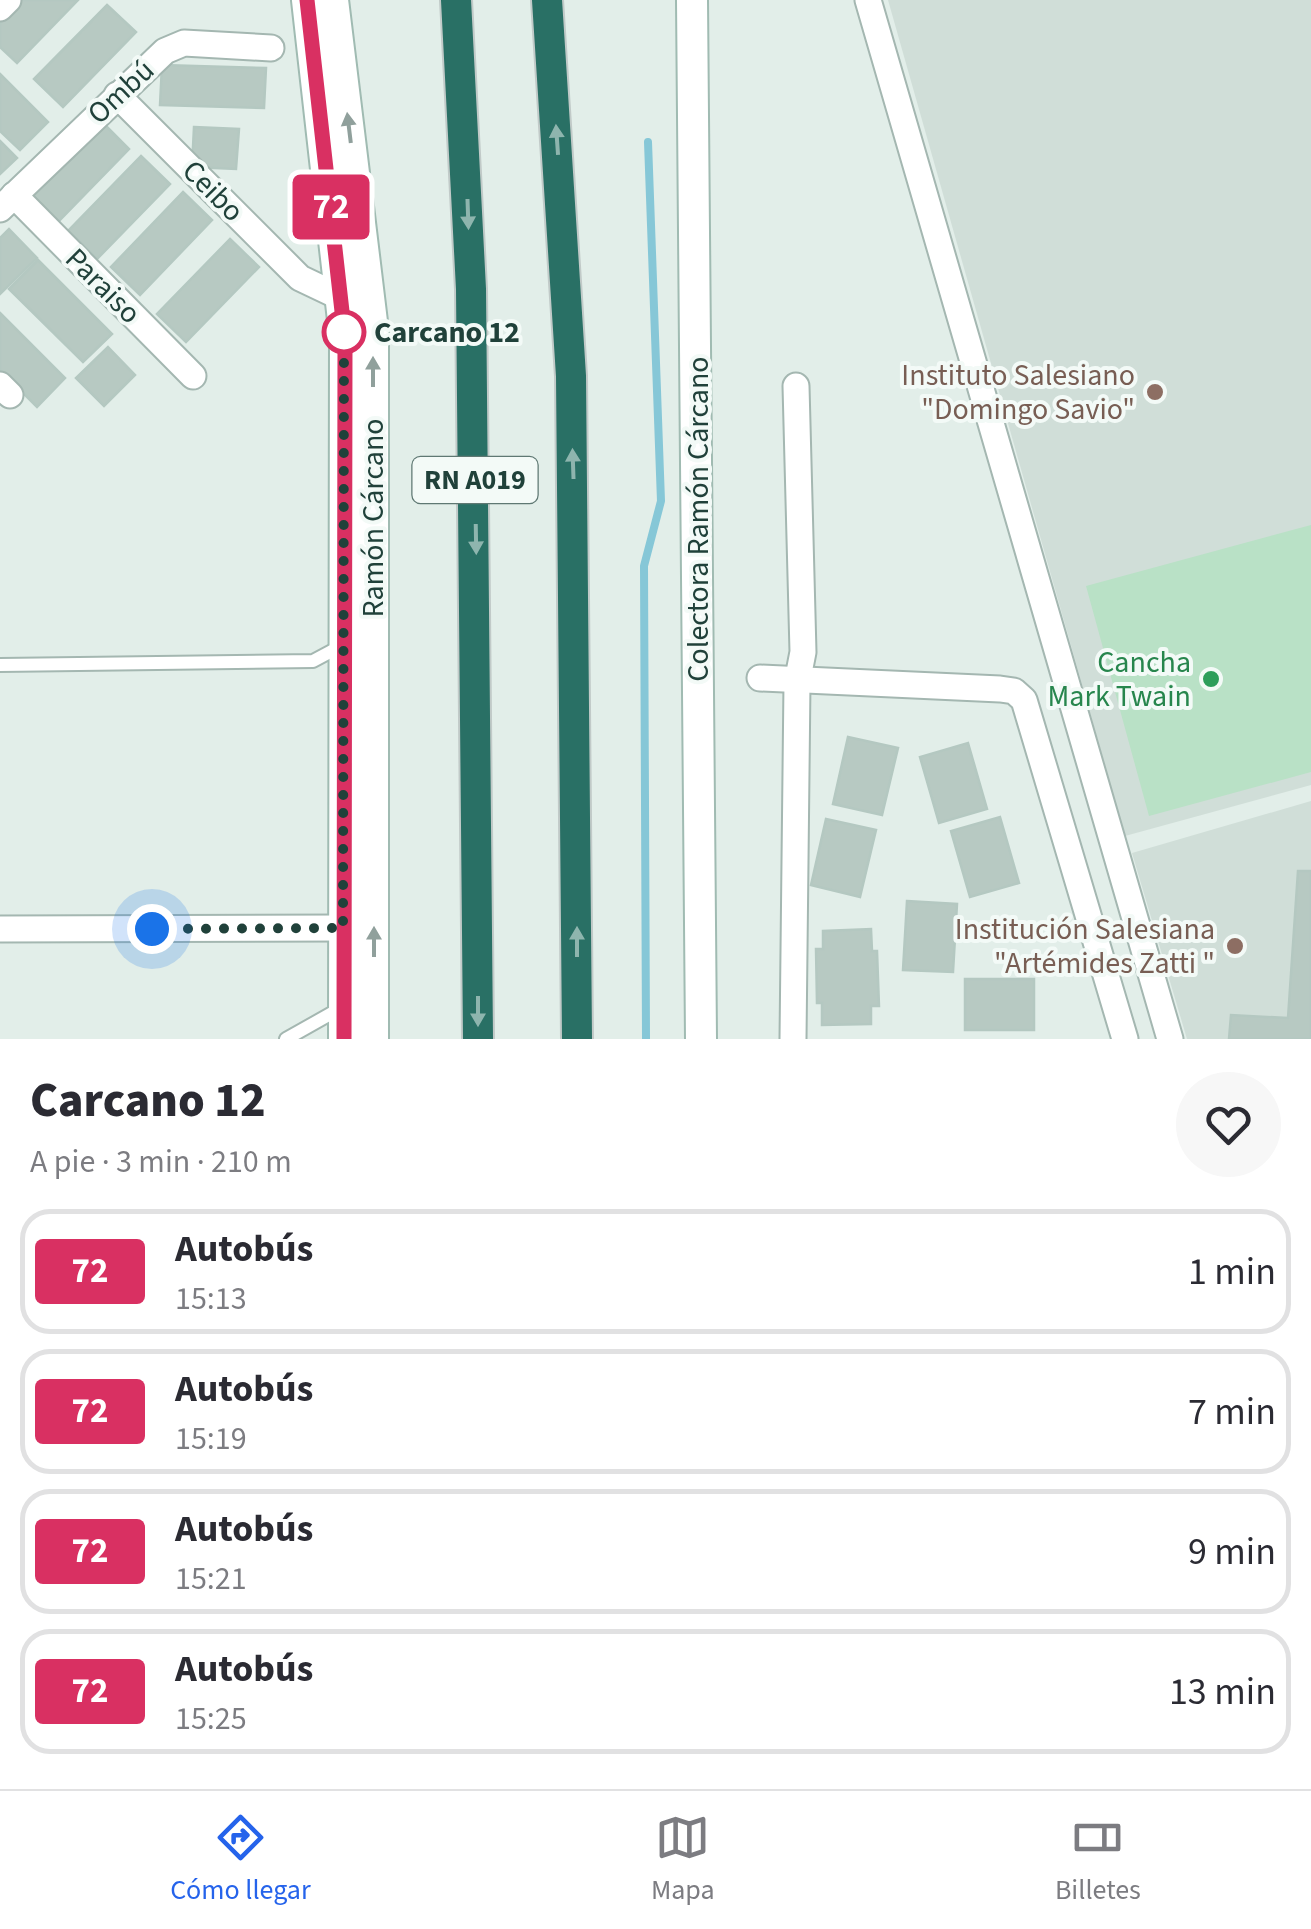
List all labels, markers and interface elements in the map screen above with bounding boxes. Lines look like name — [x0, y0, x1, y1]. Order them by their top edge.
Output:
street label: Ombú — [78, 50, 164, 134]
one-way arrow — [341, 111, 357, 143]
one-way arrow — [549, 123, 565, 155]
street label: Ceibo — [172, 150, 254, 232]
line badge: 72 — [286, 174, 376, 240]
text: 72 — [313, 182, 349, 232]
one-way arrow — [460, 199, 476, 231]
street label: Paraiso — [55, 238, 151, 334]
marker: Carcano 12 — [323, 311, 365, 353]
place label: Carcano 12 — [374, 311, 520, 354]
place label: Instituto Salesiano "Domingo Savio" — [901, 354, 1135, 431]
one-way arrow — [365, 355, 381, 387]
street label: Colectora Ramón Cárcano — [677, 356, 720, 682]
marker: Instituto Salesiano "Domingo Savio" — [1144, 381, 1166, 403]
street label: Ramón Cárcano — [352, 418, 395, 618]
one-way arrow — [565, 448, 581, 480]
road number: RN A019 — [412, 457, 538, 503]
one-way arrow — [468, 524, 484, 556]
place label: Cancha Mark Twain — [1048, 641, 1191, 718]
marker: Cancha Mark Twain — [1200, 668, 1222, 690]
your location — [127, 904, 177, 954]
place label: Institución Salesiana "Artémides Zatti " — [955, 908, 1215, 985]
one-way arrow — [366, 925, 382, 957]
one-way arrow — [569, 925, 585, 957]
marker: Institución Salesiana "Artémides Zatti " — [1224, 935, 1246, 957]
one-way arrow — [470, 995, 486, 1027]
text: Carcano 12 — [30, 1067, 266, 1135]
button: heart — [1176, 1072, 1281, 1177]
text: A pie · 3 min · 210 m — [30, 1139, 292, 1185]
text: Autobús — [175, 1222, 313, 1276]
text: 1 min — [1188, 1245, 1276, 1299]
text: 72 — [72, 1246, 108, 1296]
text: 15:13 — [175, 1276, 247, 1322]
text: Autobús — [175, 1362, 313, 1416]
text: 7 min — [1188, 1385, 1276, 1439]
text: 72 — [72, 1386, 108, 1436]
text: 15:19 — [175, 1416, 247, 1462]
text: Autobús — [175, 1502, 313, 1556]
text: 9 min — [1188, 1525, 1276, 1579]
text: 72 — [72, 1526, 108, 1576]
text: 15:21 — [175, 1556, 247, 1602]
text: Autobús — [175, 1642, 313, 1696]
text: 13 min — [1169, 1665, 1276, 1719]
text: 72 — [72, 1666, 108, 1716]
text: 15:25 — [175, 1696, 247, 1742]
tab: Cómo llegar — [170, 1810, 311, 1910]
tab: Mapa — [651, 1810, 715, 1910]
tab: Billetes — [1055, 1810, 1141, 1910]

